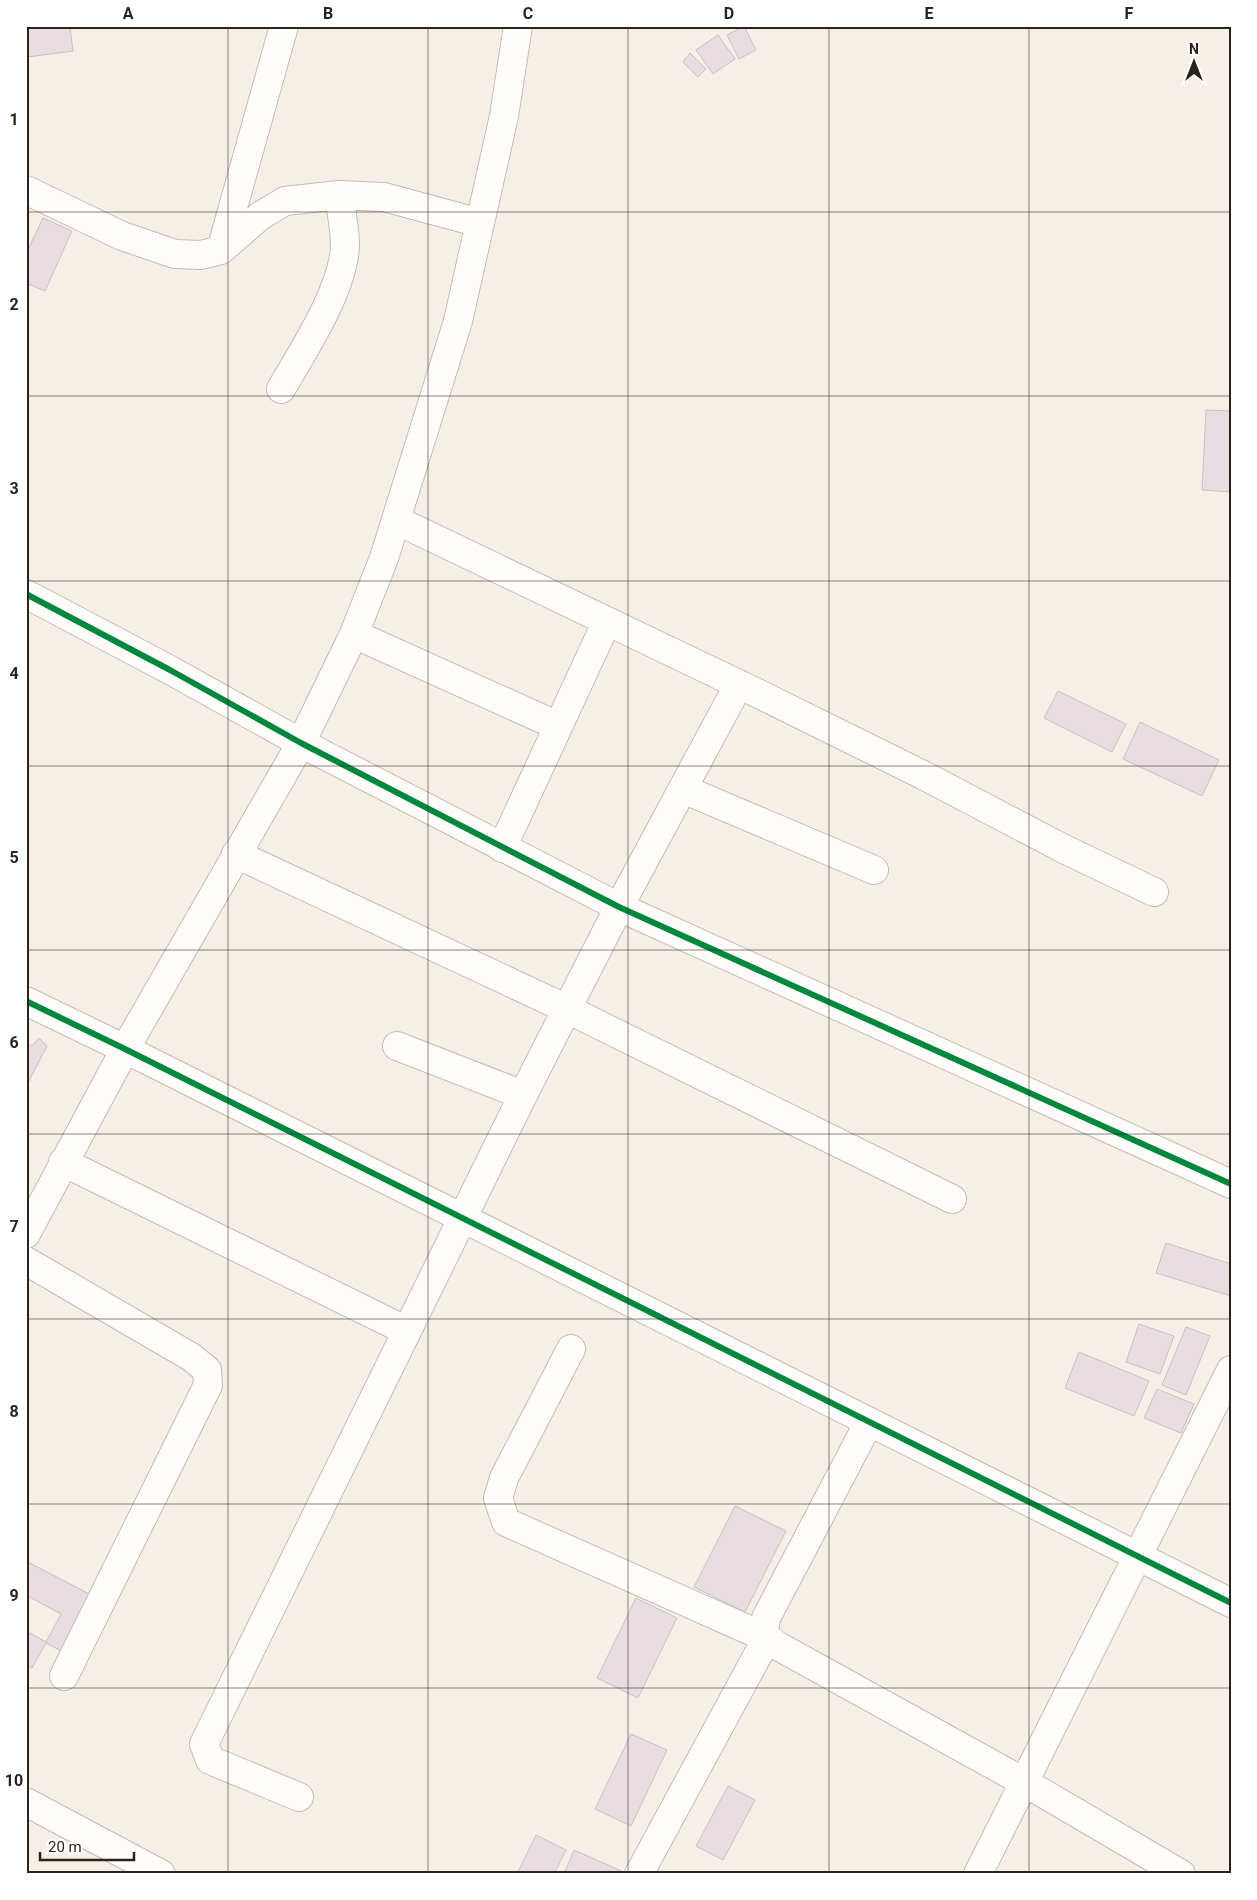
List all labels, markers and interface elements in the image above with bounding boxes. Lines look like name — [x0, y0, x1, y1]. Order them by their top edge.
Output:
text: A — [123, 4, 134, 23]
text: B — [323, 4, 333, 23]
text: C — [523, 4, 533, 23]
text: D — [724, 4, 734, 23]
text: E — [925, 4, 934, 23]
text: F — [1125, 4, 1134, 23]
north arrow — [1170, 38, 1220, 88]
text: N — [1189, 41, 1199, 57]
text: 1 — [9, 110, 19, 129]
text: 2 — [9, 295, 19, 314]
text: 3 — [9, 479, 19, 498]
text: 4 — [9, 664, 19, 683]
text: 5 — [9, 848, 19, 867]
text: 6 — [9, 1033, 19, 1052]
text: 7 — [9, 1217, 19, 1236]
text: 8 — [9, 1402, 19, 1421]
text: 9 — [9, 1586, 19, 1605]
text: 10 — [5, 1771, 23, 1790]
scale bar — [40, 1830, 134, 1862]
text: 20 m — [48, 1838, 82, 1856]

